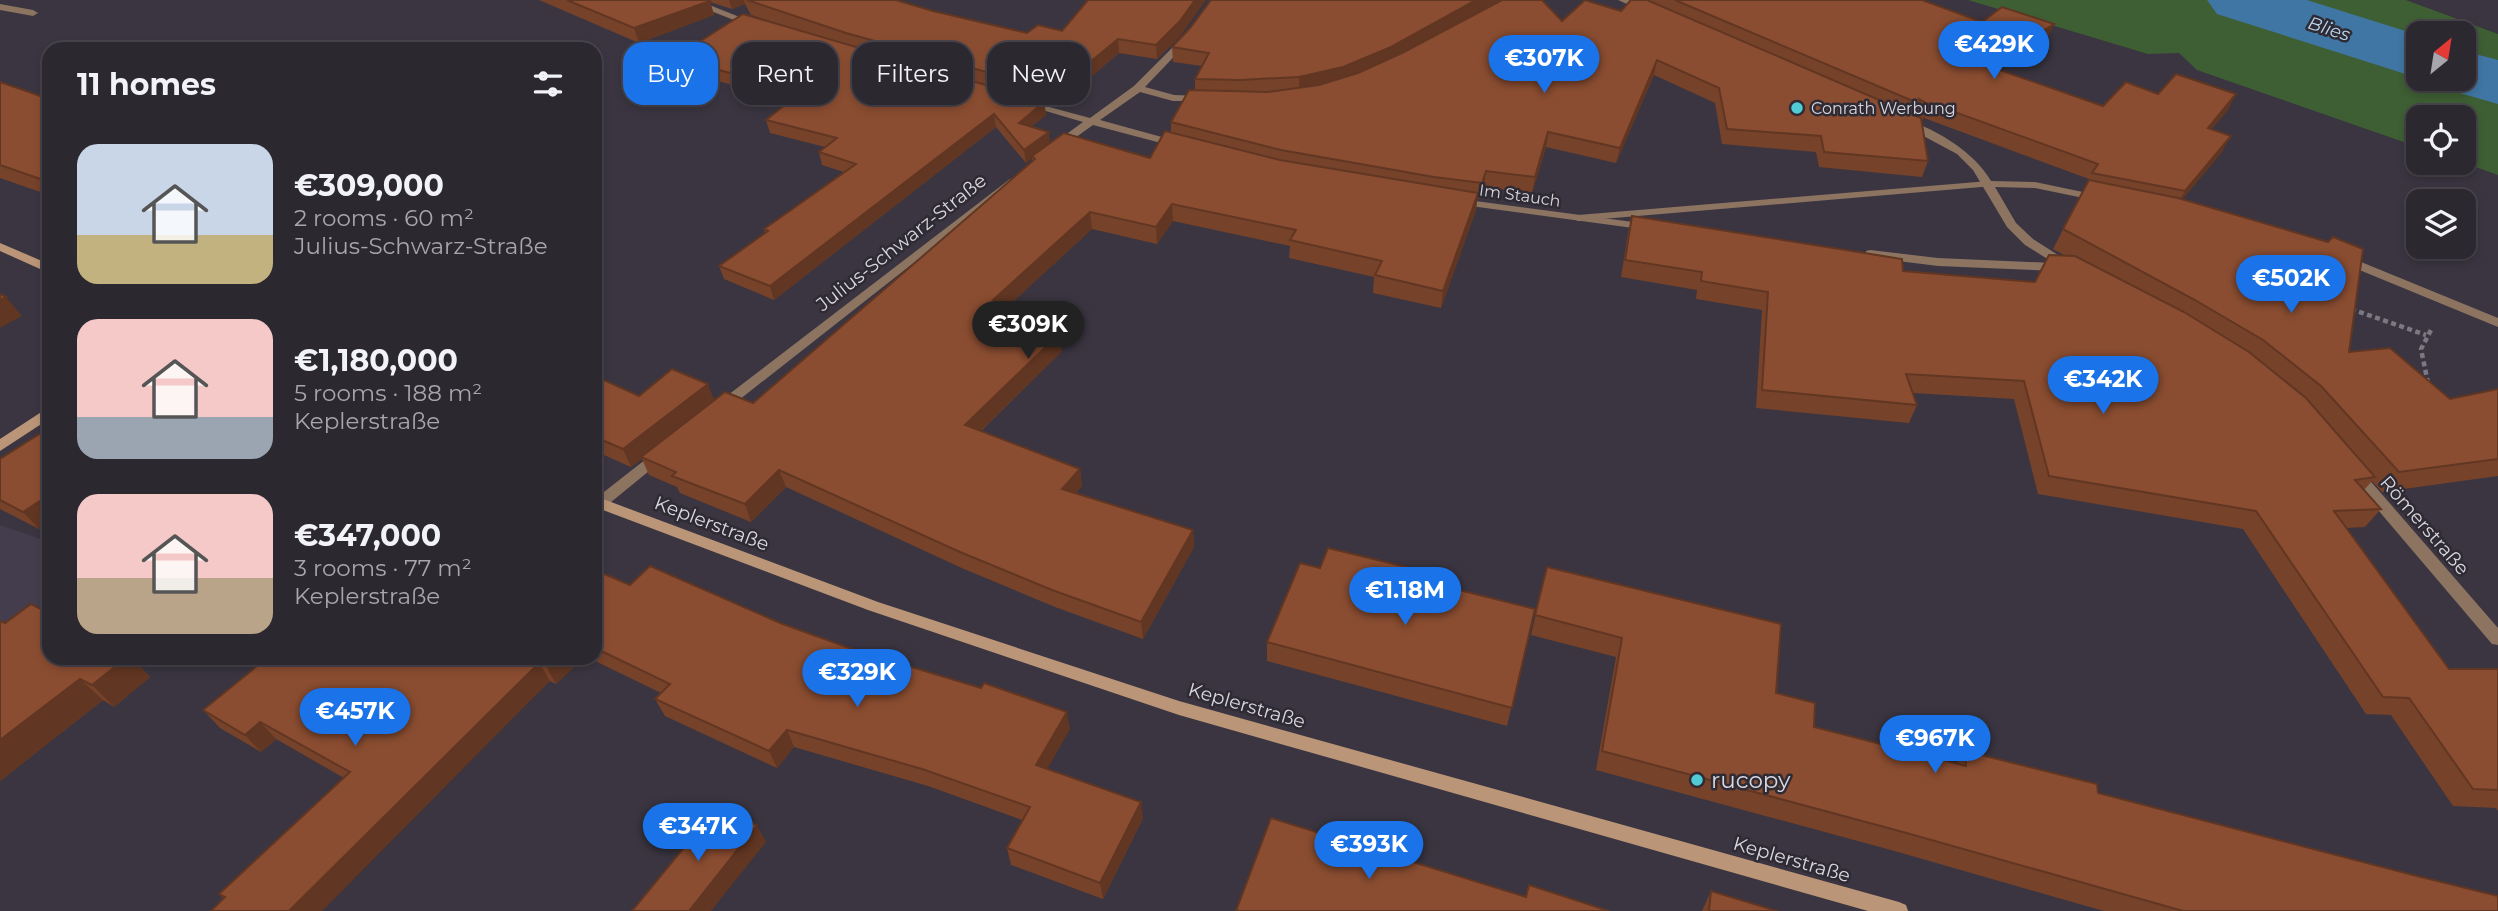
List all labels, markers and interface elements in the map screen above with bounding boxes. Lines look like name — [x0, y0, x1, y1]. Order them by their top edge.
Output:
water label: Blies — [2305, 12, 2353, 46]
north arrow — [2406, 21, 2476, 91]
map controls — [2406, 21, 2476, 259]
pin: €429K — [1945, 22, 2043, 81]
text: €429K — [1954, 30, 2034, 58]
pin: €307K — [1495, 36, 1593, 95]
chip: Buy — [623, 42, 718, 105]
chip: Rent — [732, 42, 838, 105]
chip: Filters — [852, 42, 973, 105]
chip: New — [987, 42, 1090, 105]
text: €307K — [1504, 44, 1584, 72]
icon: filters — [529, 65, 567, 103]
text: 11 homes — [77, 66, 216, 103]
place label: Conrath Werbung — [1811, 99, 1956, 118]
marker: Conrath Werbung — [1789, 100, 1805, 116]
button: locate — [2406, 105, 2476, 175]
text: €309,000 — [294, 167, 444, 204]
street label: Julius-Schwarz-Straße — [811, 169, 991, 317]
icon: home — [133, 172, 217, 256]
street label: Im Stauch — [1478, 180, 1562, 211]
button: layers — [2406, 189, 2476, 259]
text: 2 rooms · 60 m² — [294, 204, 474, 232]
text: Julius-Schwarz-Straße — [294, 232, 548, 260]
pin: €502K — [2242, 256, 2340, 315]
text: €502K — [2252, 264, 2330, 292]
pin: €309K — [979, 302, 1077, 361]
text: €309K — [988, 310, 1068, 338]
text: €1,180,000 — [294, 342, 458, 379]
icon: home — [133, 347, 217, 431]
pin: €342K — [2054, 356, 2152, 416]
text: €342K — [2064, 365, 2142, 393]
text: 5 rooms · 188 m² — [294, 379, 482, 407]
text: Keplerstraße — [294, 407, 440, 435]
street label: Römerstraße — [2375, 471, 2474, 580]
street label: Keplerstraße — [651, 491, 772, 556]
text: €347,000 — [294, 517, 441, 554]
icon: home — [133, 522, 217, 606]
text: 3 rooms · 77 m² — [294, 554, 472, 582]
pin: €1.18M — [1348, 568, 1462, 627]
text: €1.18M — [1365, 576, 1445, 604]
text: Keplerstraße — [294, 582, 440, 610]
pin: €329K — [808, 650, 906, 709]
text: €329K — [818, 658, 896, 686]
street label: Keplerstraße — [1186, 678, 1308, 733]
pin: €457K — [306, 688, 404, 748]
text: €457K — [316, 697, 394, 725]
pin: €967K — [1886, 716, 1984, 775]
text: €967K — [1896, 724, 1974, 752]
place label: rucopy — [1711, 766, 1791, 794]
marker: rucopy — [1689, 772, 1705, 788]
pin: €347K — [649, 804, 747, 863]
text: €347K — [659, 812, 737, 840]
pin: €393K — [1320, 822, 1418, 881]
text: €393K — [1330, 830, 1408, 858]
street label: Keplerstraße — [1731, 832, 1853, 887]

